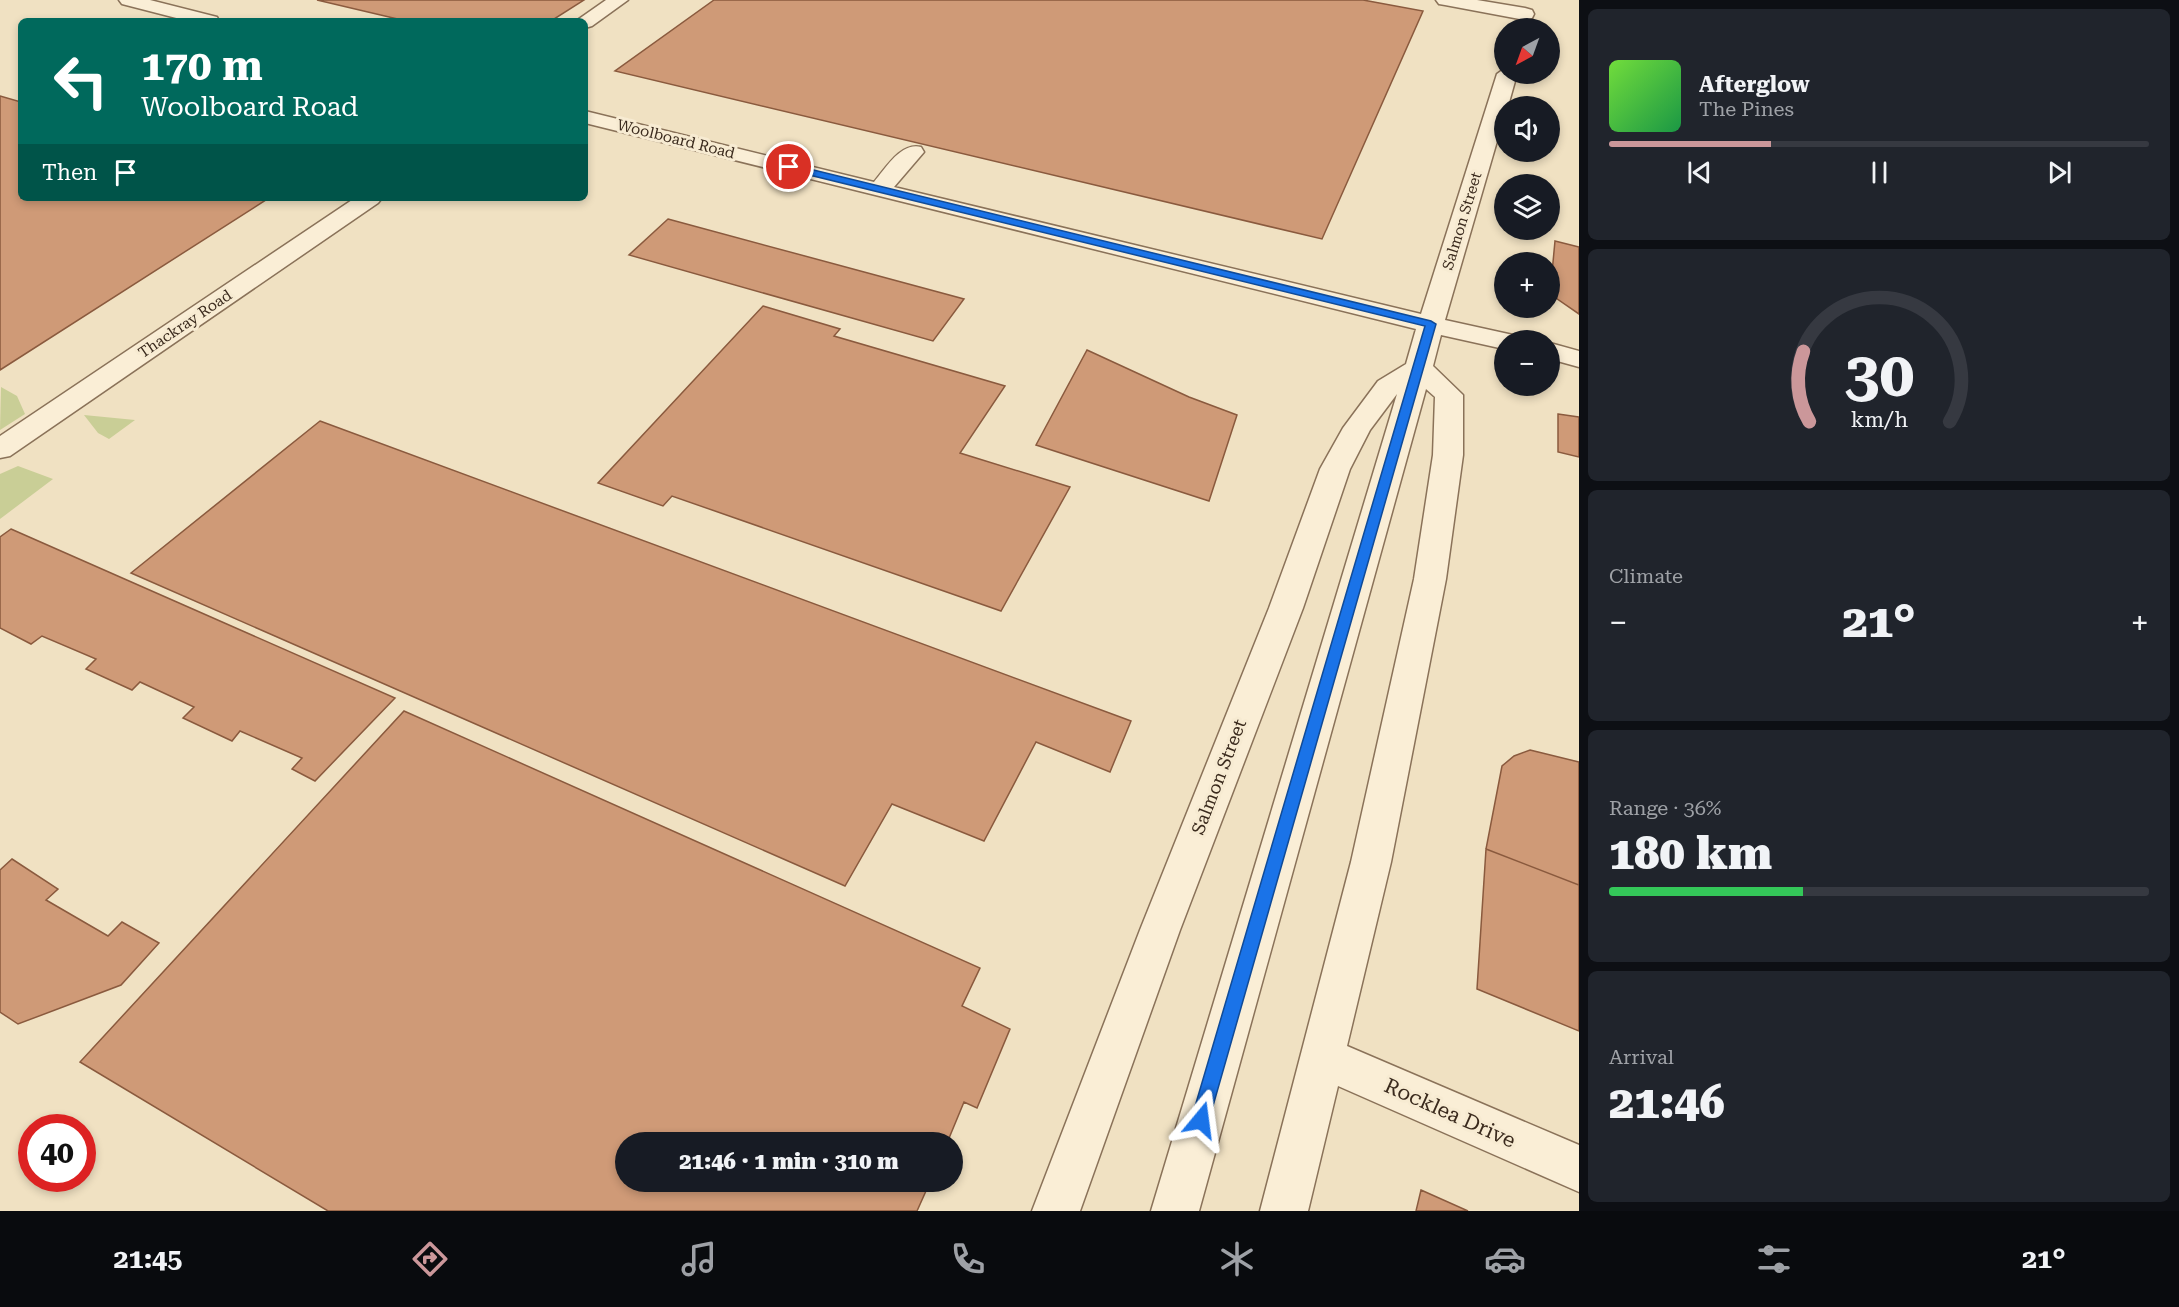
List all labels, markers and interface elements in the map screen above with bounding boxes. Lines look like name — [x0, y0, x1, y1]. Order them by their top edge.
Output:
north arrow — [1494, 18, 1560, 84]
map controls — [1494, 18, 1560, 396]
text: 170 m — [141, 41, 263, 90]
icon: left — [42, 42, 120, 120]
text: Afterglow — [1699, 72, 1810, 97]
text: Woolboard Road — [141, 91, 358, 123]
button: sound — [1494, 96, 1560, 162]
text: The Pines — [1699, 97, 1794, 121]
street label: Woolboard Road — [615, 116, 737, 162]
pin — [763, 141, 814, 192]
icon: arrive — [772, 150, 805, 183]
icon: arrive — [109, 156, 142, 189]
icon: previous — [1683, 156, 1716, 189]
icon: pause — [1863, 156, 1896, 189]
icon: next — [2043, 156, 2076, 189]
text: Then — [42, 160, 97, 185]
street label: Salmon Street — [1439, 169, 1486, 272]
button: layers — [1494, 174, 1560, 240]
button: + — [1494, 252, 1560, 318]
street label: Thackray Road — [135, 286, 235, 362]
button: − — [1494, 330, 1560, 396]
text: 30 — [1844, 338, 1914, 411]
text: km/h — [1850, 408, 1908, 433]
text: Climate — [1609, 564, 1683, 588]
text: 21° — [1843, 595, 1916, 648]
text: − — [1609, 603, 1627, 642]
text: + — [2131, 603, 2149, 642]
street label: Salmon Street — [1187, 716, 1250, 837]
text: Range · 36% — [1609, 796, 1721, 820]
text: 180 km — [1609, 827, 1772, 880]
text: Arrival — [1609, 1045, 1674, 1069]
street label: Rocklea Drive — [1381, 1073, 1519, 1153]
text: 21:46 — [1609, 1076, 1725, 1129]
position arrow — [1169, 1088, 1233, 1152]
speed limit sign: 40 — [18, 1114, 96, 1192]
text: 21:46 · 1 min · 310 m — [679, 1149, 899, 1174]
icon: directions — [409, 1238, 451, 1280]
icon: music — [678, 1238, 720, 1280]
icon: phone — [947, 1238, 989, 1280]
icon: climate — [1216, 1238, 1258, 1280]
icon: car — [1484, 1238, 1526, 1280]
icon: filters — [1753, 1238, 1795, 1280]
text: 21:45 — [113, 1243, 182, 1275]
text: 21° — [2022, 1243, 2066, 1275]

